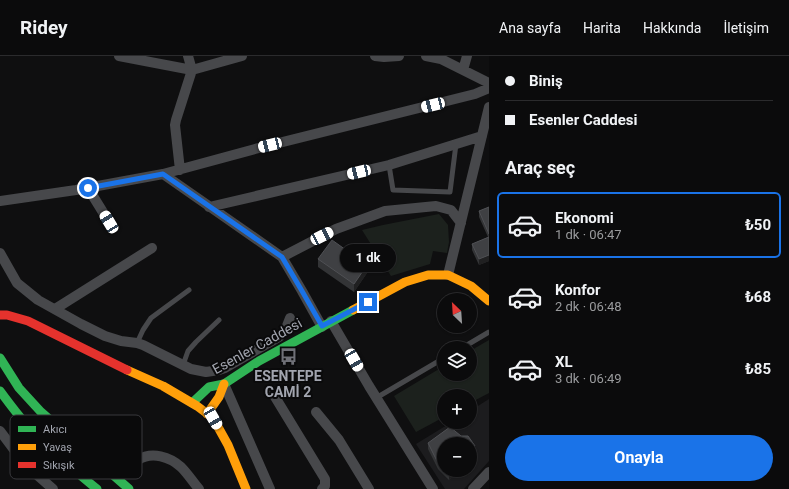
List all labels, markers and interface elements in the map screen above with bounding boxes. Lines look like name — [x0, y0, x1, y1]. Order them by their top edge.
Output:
text: Ridey — [20, 16, 68, 39]
text: Ana sayfa — [499, 20, 561, 36]
text: Harita — [583, 20, 621, 36]
text: Hakkında — [643, 20, 701, 36]
text: İletişim — [723, 20, 769, 36]
text: Biniş — [529, 72, 563, 90]
car — [420, 96, 446, 114]
text: Esenler Caddesi — [529, 111, 637, 129]
car — [257, 136, 283, 154]
text: Araç seç — [505, 157, 575, 178]
car — [346, 163, 372, 181]
route start — [79, 179, 97, 197]
icon: car — [507, 207, 543, 243]
car — [98, 209, 120, 235]
text: Ekonomi — [555, 209, 614, 227]
text: ₺50 — [745, 216, 771, 234]
car — [309, 225, 335, 247]
text: 1 dk · 06:47 — [555, 227, 622, 242]
callout: 1 dk — [340, 244, 396, 272]
text: 1 dk — [356, 250, 380, 265]
icon: car — [507, 279, 543, 315]
text: Konfor — [555, 281, 601, 299]
text: ₺68 — [745, 288, 771, 306]
route end — [359, 293, 377, 311]
north arrow — [437, 293, 477, 333]
map controls — [437, 293, 477, 477]
text: 2 dk · 06:48 — [555, 299, 622, 314]
street label: Esenler Caddesi — [209, 315, 305, 377]
button: layers — [437, 341, 477, 381]
bus stop icon: ESENTEPE CAMİ 2 — [278, 346, 298, 366]
car — [343, 347, 365, 373]
icon: car — [507, 351, 543, 387]
text: XL — [555, 353, 573, 371]
text: ₺85 — [745, 360, 771, 378]
place label: ESENTEPE CAMİ 2 — [254, 368, 322, 400]
text: 3 dk · 06:49 — [555, 371, 622, 386]
button: + — [437, 389, 477, 429]
car — [202, 405, 224, 431]
legend — [10, 415, 142, 479]
text: Akıcı — [43, 423, 67, 436]
button: Onayla — [505, 435, 773, 481]
button: − — [437, 437, 477, 477]
text: Yavaş — [43, 441, 72, 454]
text: Sıkışık — [43, 459, 75, 472]

